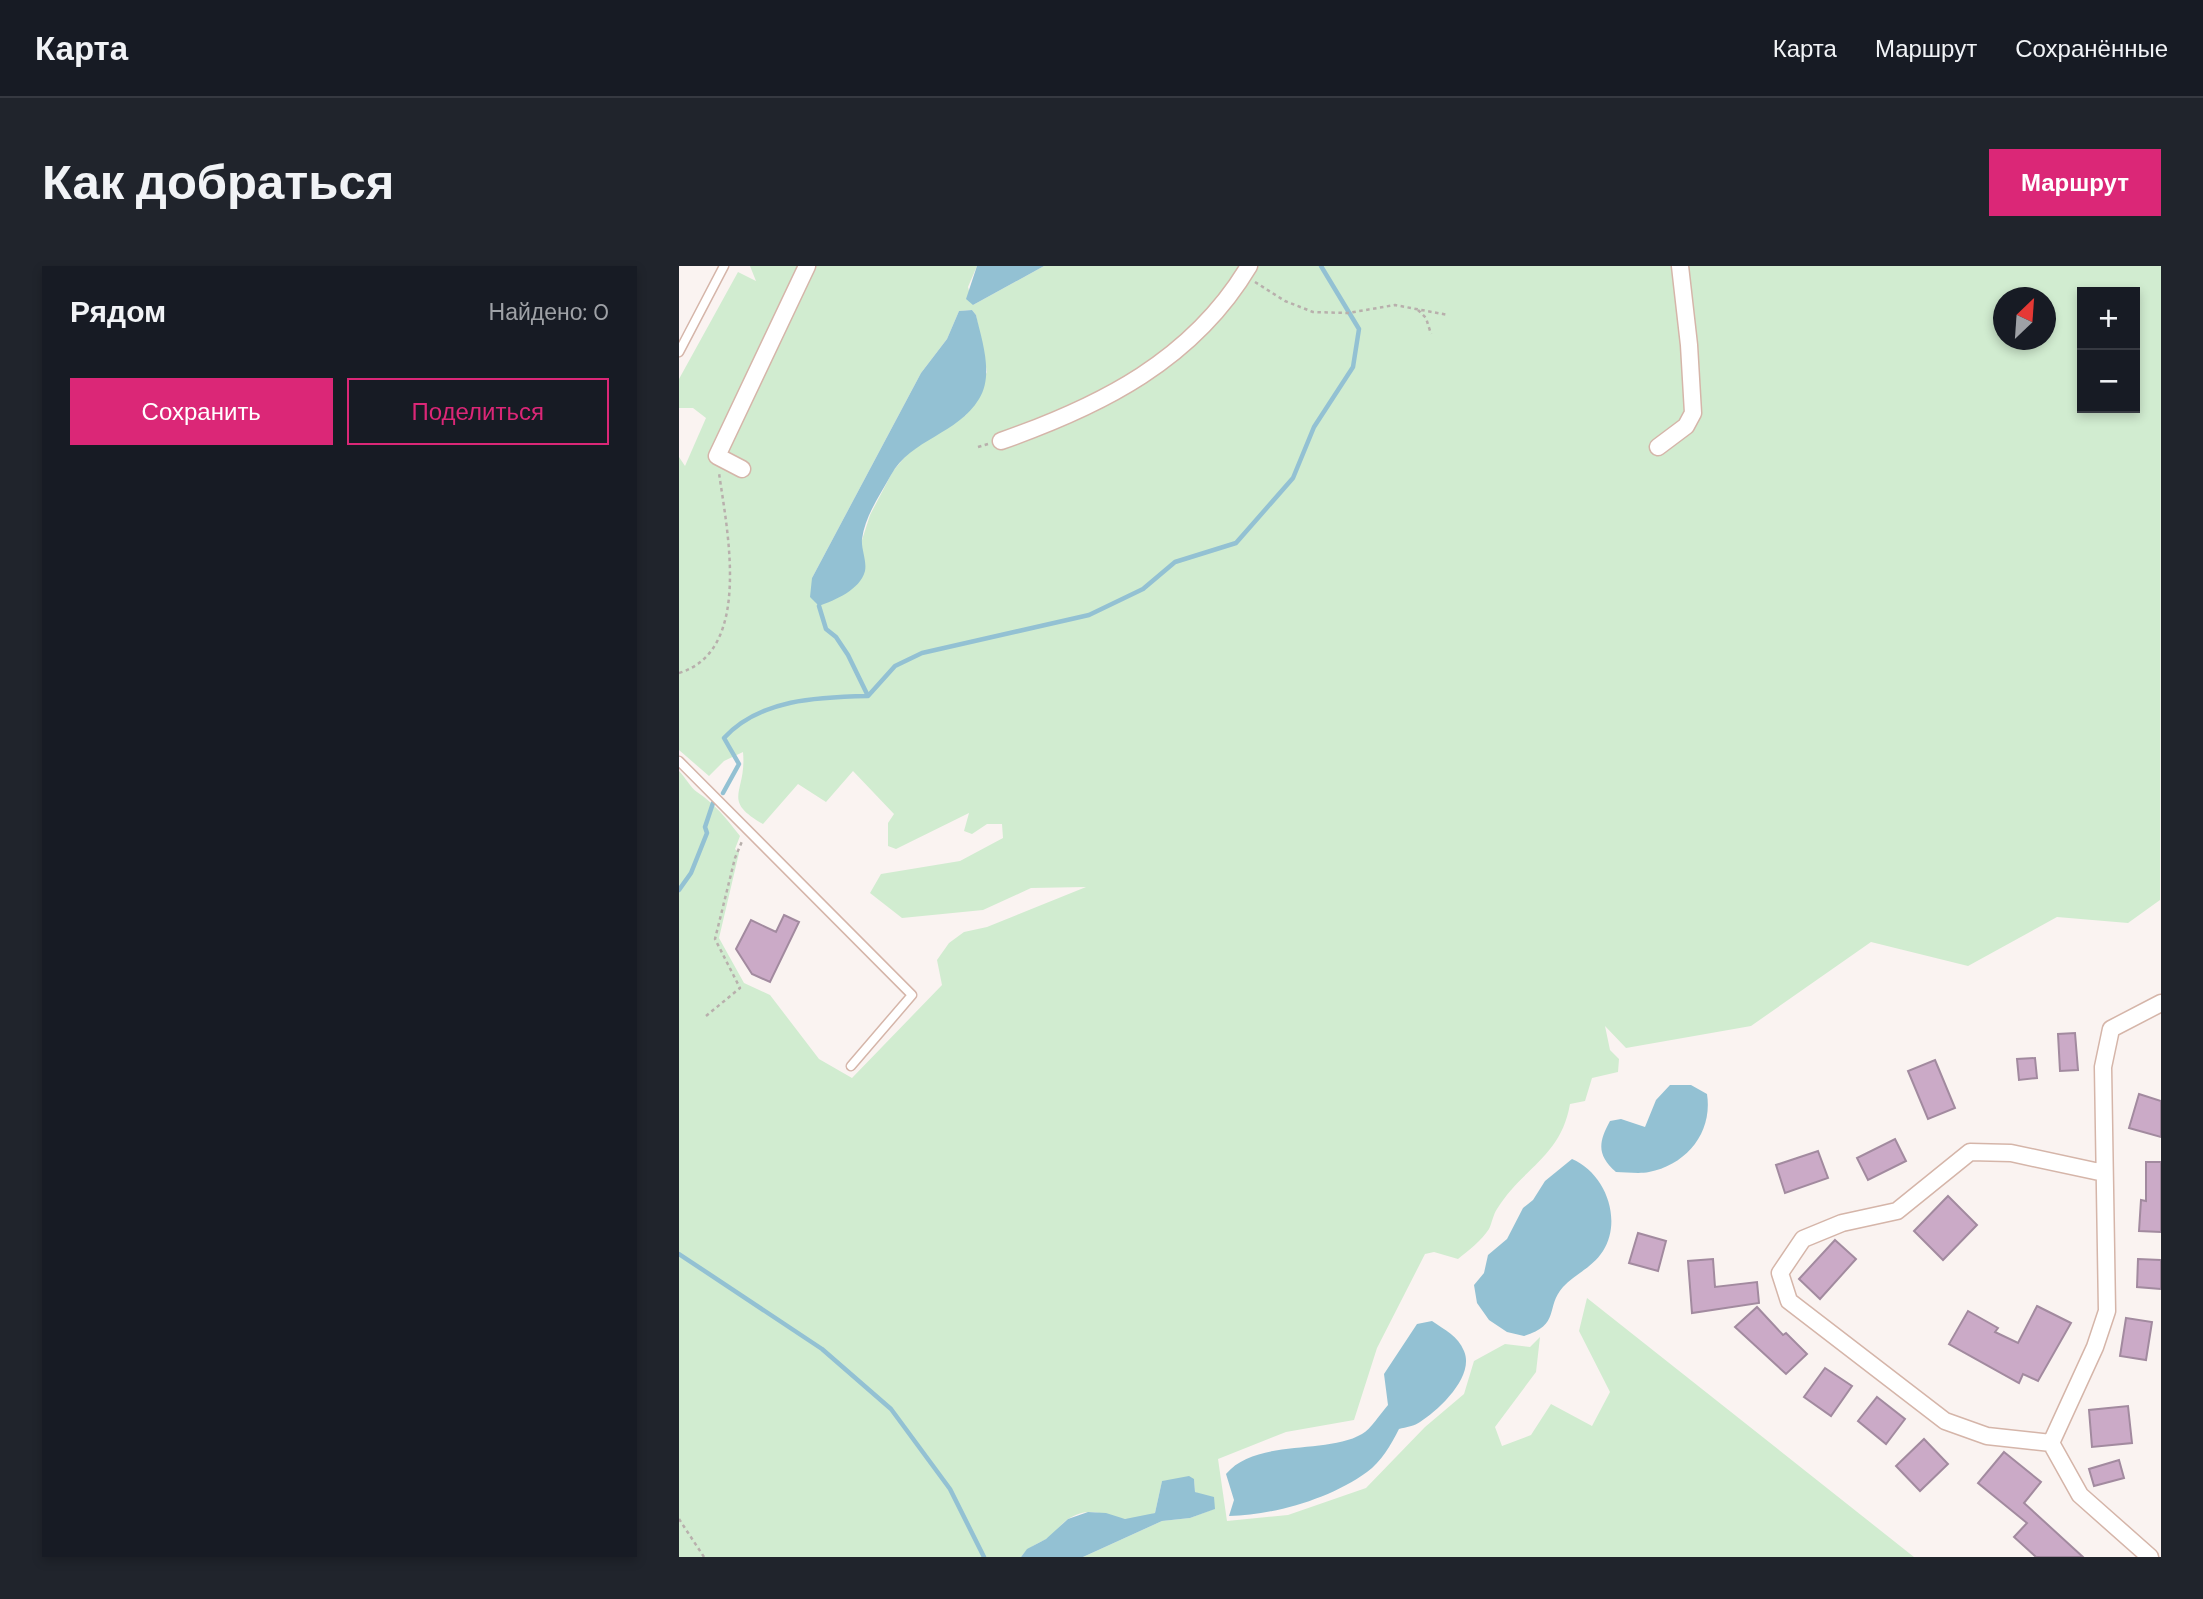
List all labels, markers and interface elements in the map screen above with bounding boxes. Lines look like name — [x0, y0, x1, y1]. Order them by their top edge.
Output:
text: Карта — [35, 27, 128, 70]
text: Карта — [1773, 33, 1837, 64]
text: Маршрут — [1875, 33, 1977, 64]
text: Сохранённые — [2015, 33, 2168, 64]
button: Маршрут — [1989, 149, 2161, 216]
text: Как добраться — [42, 150, 394, 214]
north arrow — [1993, 287, 2056, 350]
map controls — [2077, 287, 2140, 413]
button: + — [2077, 287, 2140, 350]
text: Рядом — [70, 292, 166, 331]
text: Найдено: 0 — [489, 297, 609, 327]
button: − — [2077, 350, 2140, 413]
button: Сохранить — [70, 378, 333, 445]
button: Поделиться — [347, 378, 609, 445]

